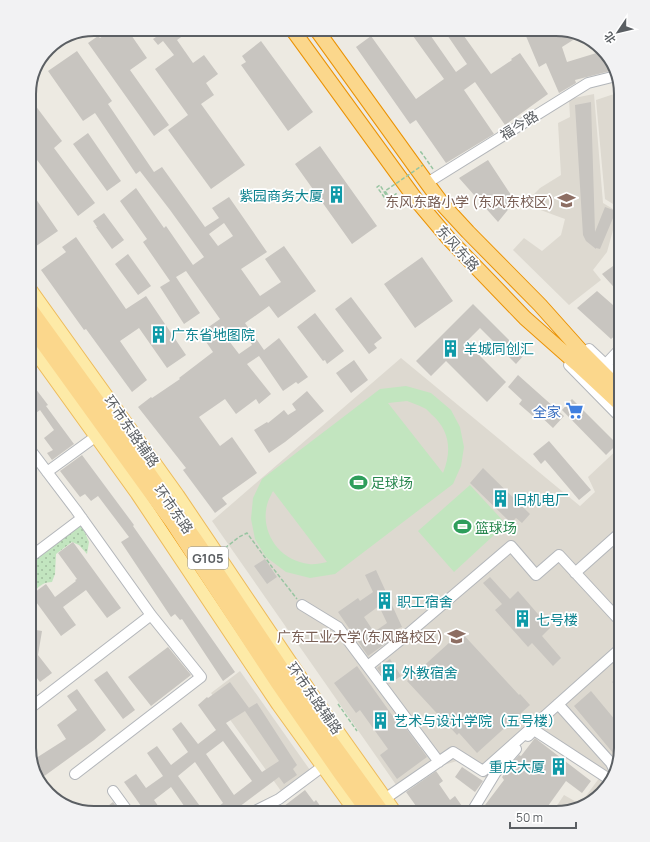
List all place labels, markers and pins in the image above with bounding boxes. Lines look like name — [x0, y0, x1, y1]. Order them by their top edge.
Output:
building icon: 紫园商务大厦 — [326, 185, 346, 205]
place label: 紫园商务大厦 — [239, 186, 323, 205]
school or university icon: 东风东路小学 (东风东校区) — [557, 191, 577, 211]
place label: 东风东路小学 (东风东校区) — [385, 192, 554, 211]
building icon: 广东省地图院 — [148, 324, 168, 344]
place label: 广东省地图院 — [171, 325, 255, 344]
building icon: 羊城同创汇 — [441, 338, 461, 358]
place label: 羊城同创汇 — [464, 339, 534, 358]
supermarket icon: 全家 — [564, 401, 584, 421]
place label: 全家 — [533, 402, 561, 421]
sports icon: 足球场 — [348, 472, 368, 492]
place label: 足球场 — [371, 473, 413, 492]
building icon: 旧机电厂 — [490, 489, 510, 509]
place label: 旧机电厂 — [513, 490, 569, 509]
sports icon: 篮球场 — [452, 517, 472, 537]
place label: 篮球场 — [475, 518, 517, 537]
building icon: 职工宿舍 — [374, 591, 394, 611]
place label: 职工宿舍 — [397, 592, 453, 611]
building icon: 七号楼 — [513, 609, 533, 629]
place label: 七号楼 — [536, 610, 578, 629]
school or university icon: 广东工业大学(东风路校区) — [446, 626, 466, 646]
place label: 广东工业大学(东风路校区) — [277, 627, 443, 646]
building icon: 外教宿舍 — [379, 662, 399, 682]
place label: 外教宿舍 — [402, 663, 458, 682]
building icon: 艺术与设计学院（五号楼） — [371, 710, 391, 730]
place label: 艺术与设计学院（五号楼） — [394, 711, 562, 730]
building icon: 重庆大厦 — [548, 756, 568, 776]
place label: 重庆大厦 — [489, 757, 545, 776]

